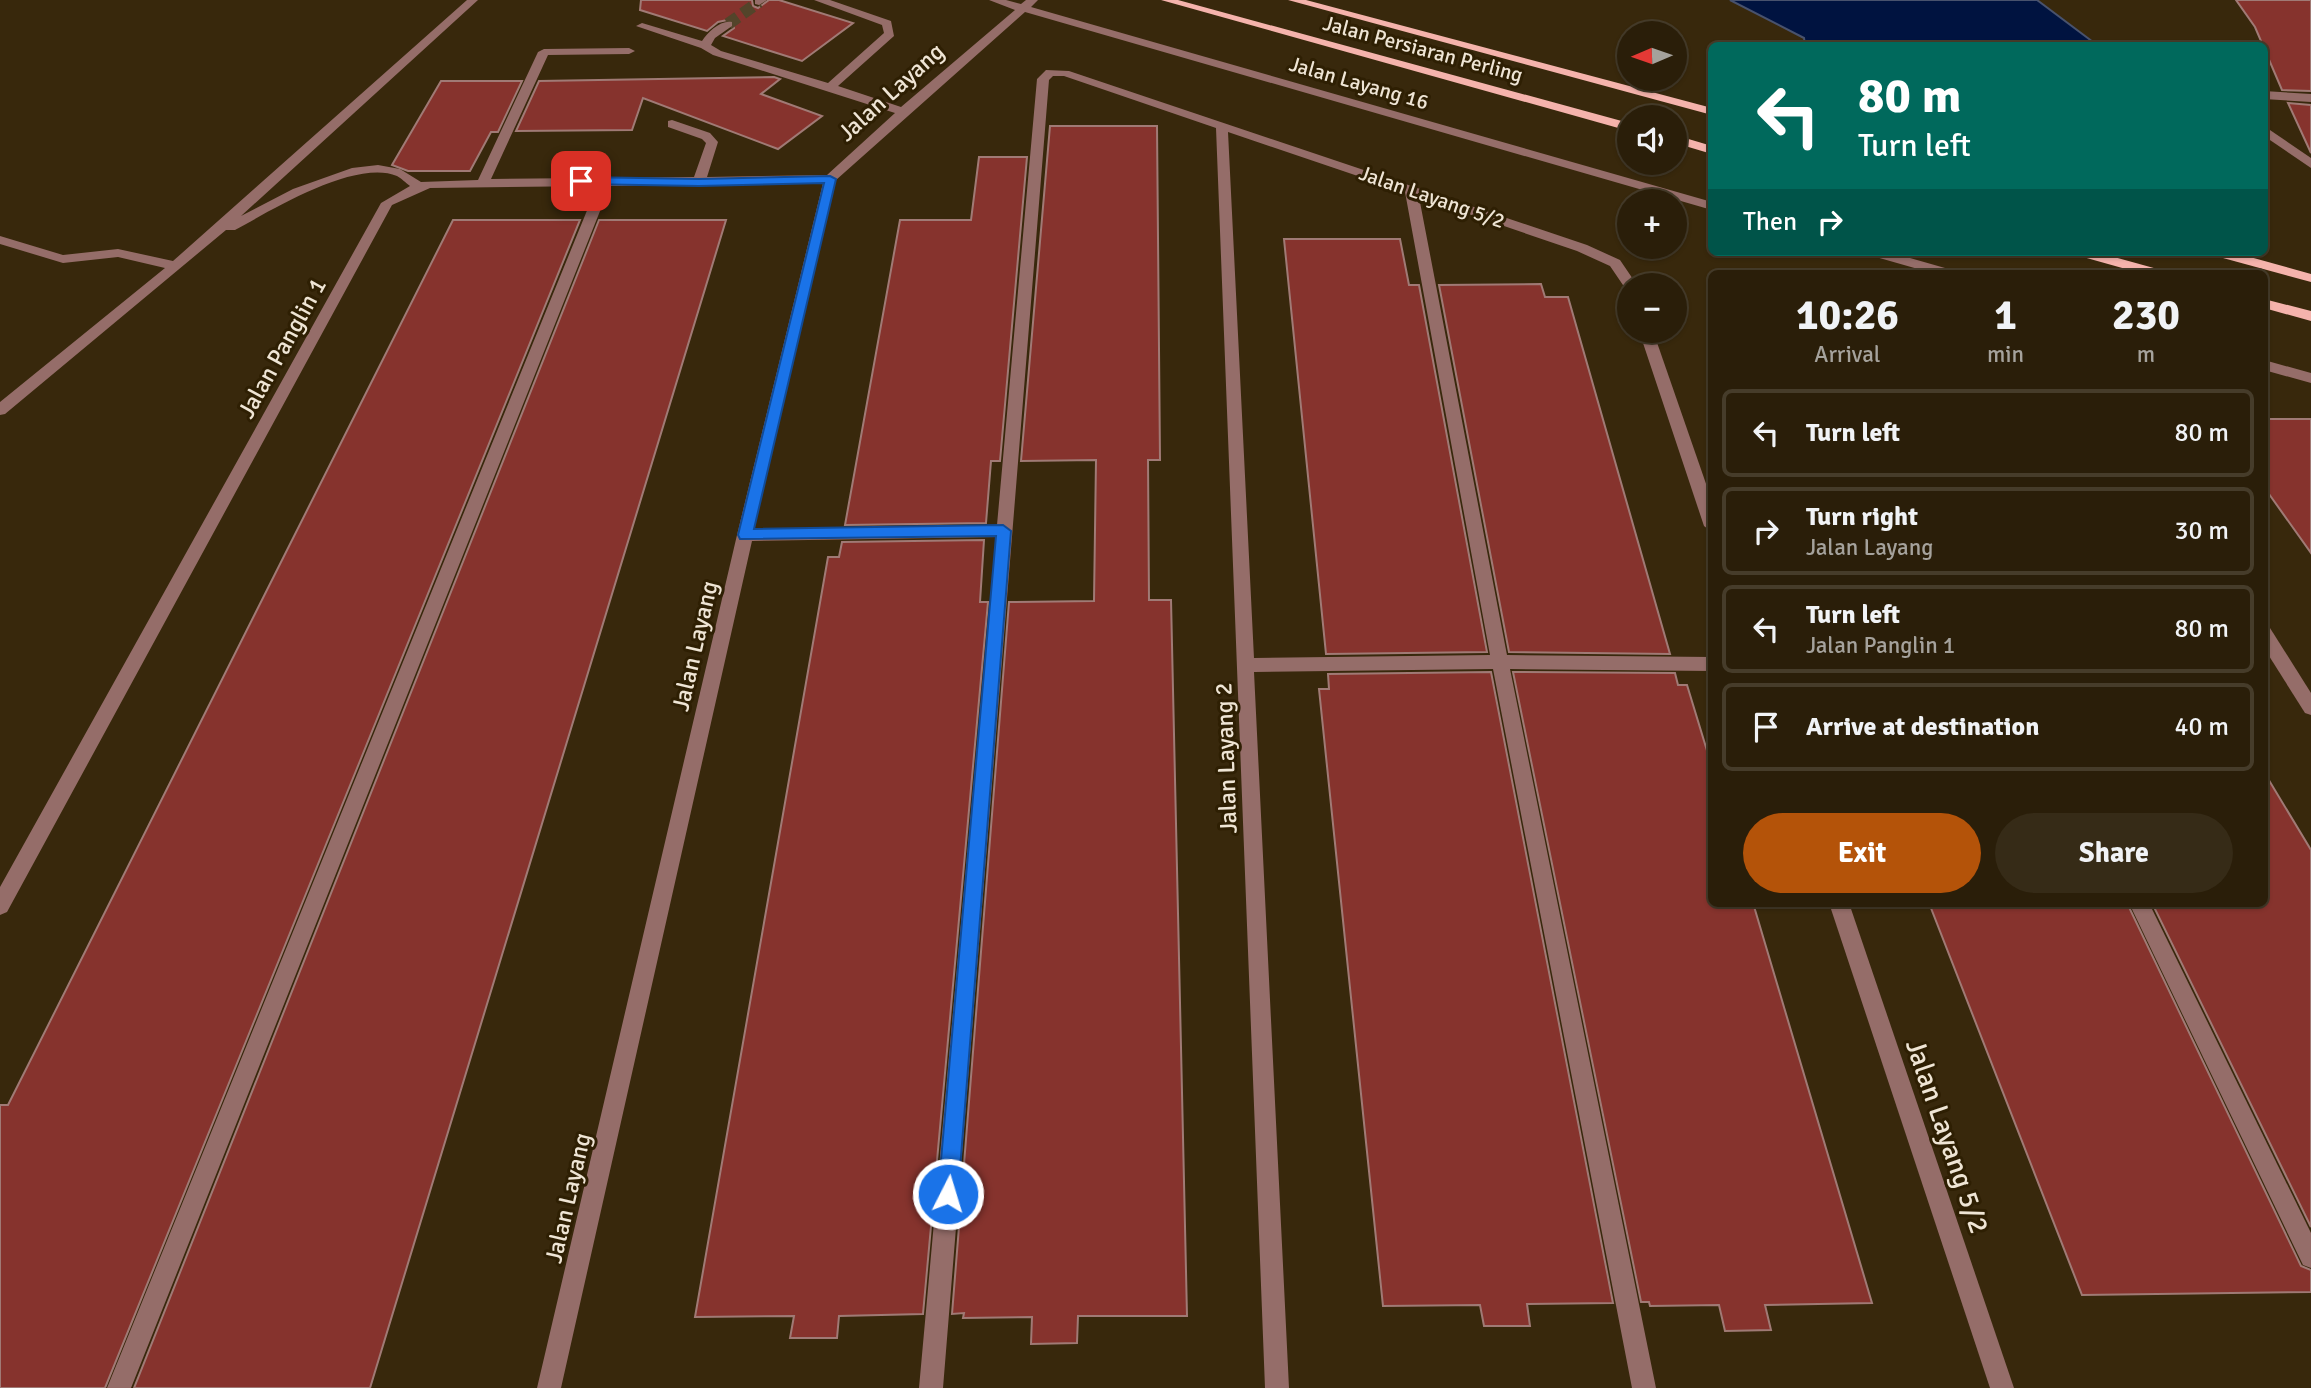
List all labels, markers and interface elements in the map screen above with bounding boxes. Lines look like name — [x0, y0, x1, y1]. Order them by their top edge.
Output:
street label: Jalan Persiaran Perling — [1320, 10, 1526, 88]
north arrow — [1617, 21, 1687, 91]
map controls — [1617, 21, 1687, 343]
street label: Jalan Layang — [832, 36, 950, 148]
street label: Jalan Layang 16 — [1286, 51, 1432, 115]
text: 80 m — [1858, 66, 1961, 126]
icon: left — [1743, 70, 1834, 161]
button: sound — [1617, 105, 1687, 175]
text: Turn left — [1858, 126, 1971, 165]
pin — [551, 151, 611, 211]
street label: Jalan Layang 5/2 — [1356, 160, 1508, 234]
icon: arrive — [562, 162, 600, 200]
button: + — [1617, 189, 1687, 259]
icon: right — [1811, 203, 1849, 241]
text: Then — [1743, 206, 1797, 238]
street label: Jalan Panglin 1 — [231, 273, 333, 423]
button: − — [1617, 273, 1687, 343]
text: 10:26 — [1796, 290, 1899, 341]
text: 1 — [1994, 290, 2017, 341]
text: 230 — [2112, 290, 2180, 341]
text: Arrival — [1814, 340, 1881, 369]
text: min — [1987, 340, 2024, 369]
text: m — [2137, 340, 2155, 369]
icon: left — [1747, 414, 1785, 452]
text: Turn left — [1806, 417, 1900, 449]
text: 80 m — [2174, 417, 2229, 449]
text: Turn right — [1806, 501, 1918, 533]
icon: right — [1747, 512, 1785, 550]
text: 30 m — [2174, 515, 2229, 547]
text: Jalan Layang — [1806, 533, 1933, 562]
street label: Jalan Layang — [665, 578, 725, 714]
text: Turn left — [1806, 599, 1900, 631]
icon: left — [1747, 610, 1785, 648]
text: 80 m — [2174, 613, 2229, 645]
text: Jalan Panglin 1 — [1806, 631, 1955, 660]
street label: Jalan Layang 2 — [1208, 682, 1244, 834]
icon: arrive — [1747, 708, 1785, 746]
text: Arrive at destination — [1806, 711, 2039, 743]
text: 40 m — [2174, 711, 2229, 743]
button: Exit — [1743, 813, 1981, 893]
button: Share — [1995, 813, 2233, 893]
street label: Jalan Layang 5/2 — [1898, 1035, 1996, 1238]
street label: Jalan Layang — [538, 1130, 598, 1266]
position arrow — [911, 1157, 985, 1231]

